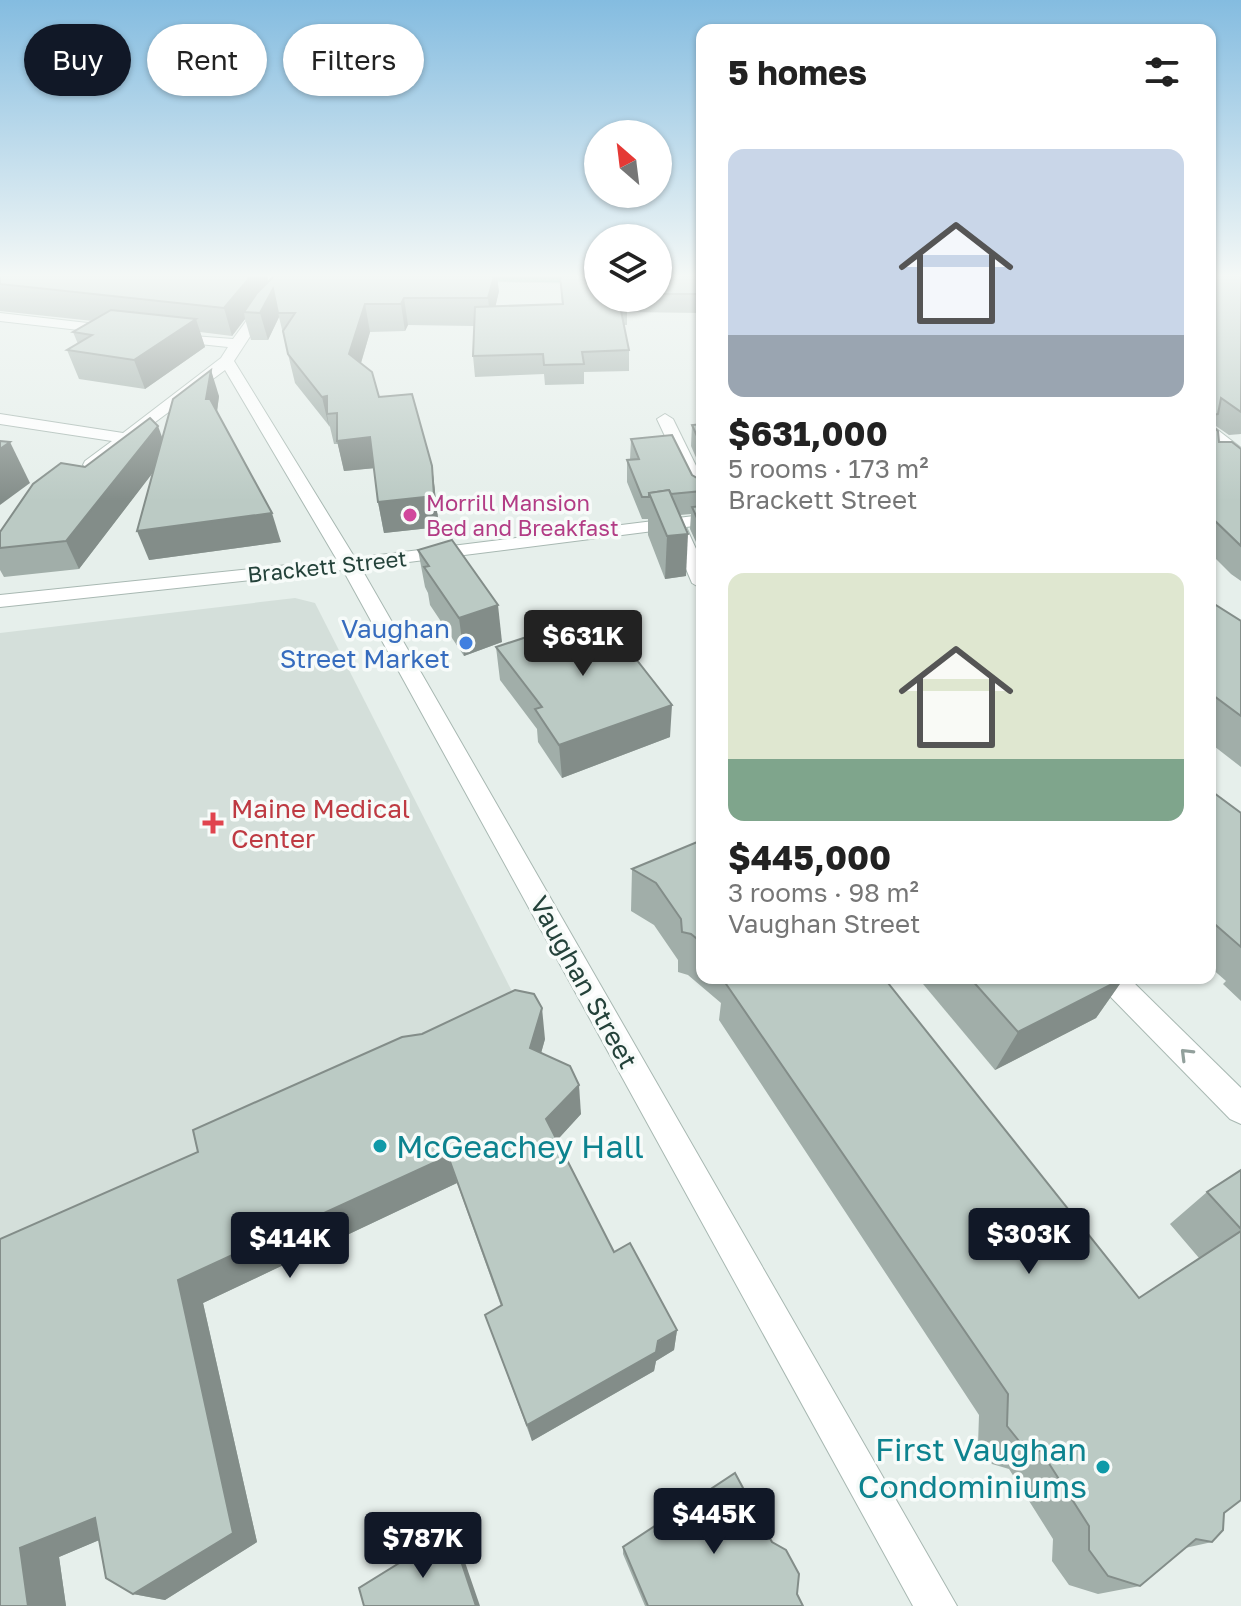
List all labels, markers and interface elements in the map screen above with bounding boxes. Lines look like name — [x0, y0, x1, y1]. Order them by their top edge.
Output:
chip: Buy — [24, 24, 131, 96]
chip: Rent — [147, 24, 267, 96]
chip: Filters — [283, 24, 424, 96]
icon: filters — [1140, 50, 1184, 94]
text: 5 homes — [728, 52, 867, 92]
north arrow — [584, 120, 672, 208]
map controls — [584, 120, 672, 312]
icon: home — [884, 201, 1028, 345]
button: layers — [584, 224, 672, 312]
text: $631,000 — [728, 413, 888, 453]
text: 5 rooms · 173 m² — [728, 453, 929, 484]
text: Brackett Street — [728, 484, 917, 515]
place label: Morrill Mansion Bed and Breakfast — [426, 489, 619, 541]
marker: Morrill Mansion Bed and Breakfast — [401, 506, 419, 524]
street label: Brackett Street — [246, 544, 408, 588]
pin: $631K — [527, 610, 639, 678]
place label: Vaughan Street Market — [280, 613, 450, 674]
text: $631K — [542, 620, 624, 651]
icon: home — [884, 625, 1028, 769]
marker: Vaughan Street Market — [457, 634, 475, 652]
place label: Maine Medical Center — [231, 793, 410, 854]
marker: Maine Medical Center — [202, 812, 224, 834]
text: $445,000 — [728, 837, 891, 877]
text: 3 rooms · 98 m² — [728, 877, 919, 908]
street label: Vaughan Street — [524, 890, 644, 1074]
text: Vaughan Street — [728, 908, 920, 939]
one-way arrow — [1181, 1049, 1195, 1063]
place label: McGeachey Hall — [396, 1127, 644, 1165]
marker: McGeachey Hall — [371, 1137, 389, 1155]
pin: $303K — [973, 1208, 1085, 1276]
pin: $414K — [234, 1212, 346, 1280]
text: $303K — [987, 1218, 1071, 1249]
text: $414K — [249, 1222, 331, 1253]
place label: First Vaughan Condominiums — [858, 1430, 1087, 1505]
marker: First Vaughan Condominiums — [1094, 1458, 1112, 1476]
pin: $445K — [658, 1488, 770, 1556]
text: $445K — [672, 1498, 756, 1529]
pin: $787K — [367, 1512, 479, 1580]
text: $787K — [382, 1522, 464, 1553]

